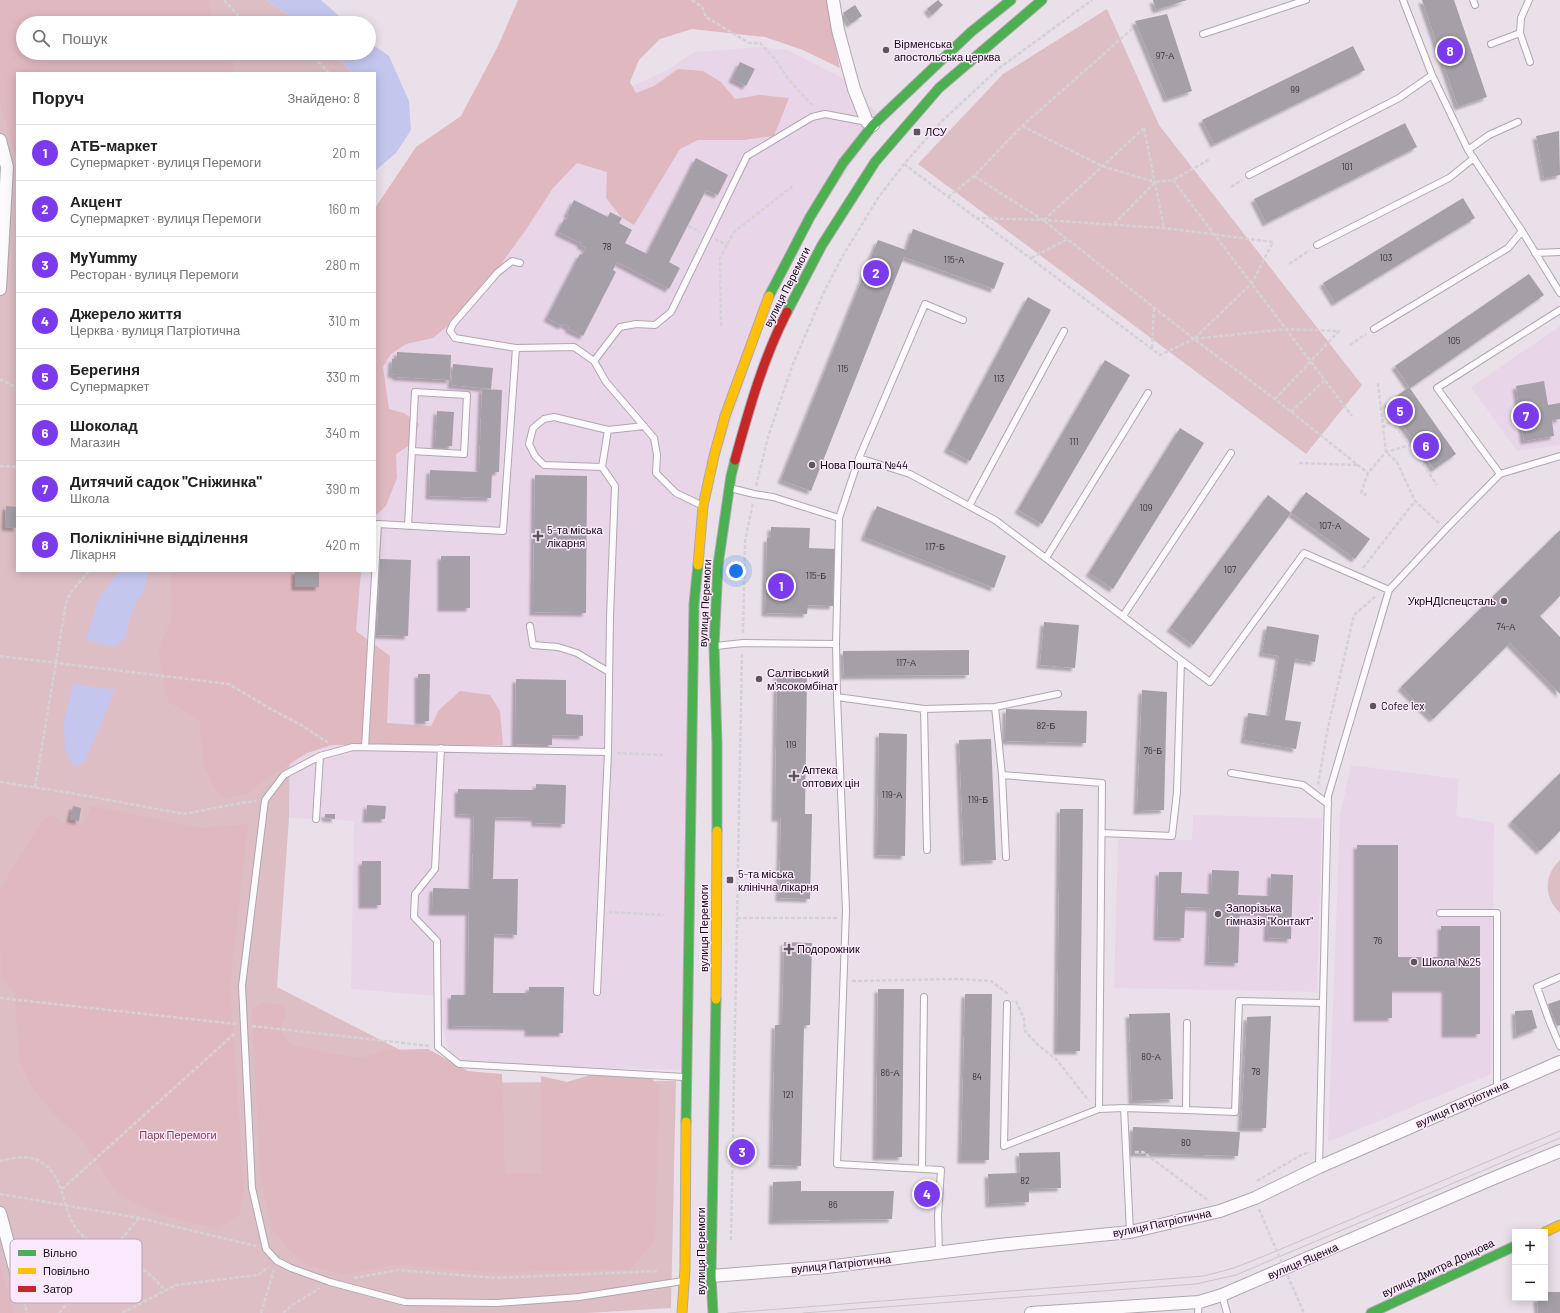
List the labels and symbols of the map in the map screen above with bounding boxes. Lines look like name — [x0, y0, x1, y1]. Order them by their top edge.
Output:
pin: 8 — [1437, 36, 1463, 66]
place label: Вірменська апостольська церква — [894, 37, 1001, 63]
marker: Вірменська апостольська церква — [881, 45, 891, 55]
house number: 97-А — [1156, 50, 1174, 61]
house number: 99 — [1290, 84, 1300, 95]
place label: ЛСУ — [925, 125, 948, 138]
marker: ЛСУ — [912, 127, 922, 137]
house number: 101 — [1341, 161, 1353, 172]
house number: 78 — [603, 241, 612, 252]
street label: вулиця Перемоги — [761, 245, 812, 329]
house number: 103 — [1380, 252, 1393, 263]
house number: 115-А — [944, 254, 964, 265]
pin: 2 — [863, 258, 889, 288]
house number: 105 — [1448, 335, 1461, 346]
house number: 115 — [838, 363, 849, 374]
house number: 113 — [994, 373, 1005, 384]
pin: 5 — [1387, 396, 1413, 426]
pin: 7 — [1513, 401, 1539, 431]
pin: 6 — [1413, 431, 1439, 461]
house number: 111 — [1069, 436, 1079, 447]
place label: Нова Пошта №44 — [820, 458, 908, 471]
marker: Нова Пошта №44 — [807, 460, 817, 470]
house number: 109 — [1140, 502, 1153, 513]
house number: 107-А — [1319, 520, 1341, 531]
place label: 5-та міська лікарня — [547, 523, 604, 549]
marker: 5-та міська лікарня — [532, 530, 544, 542]
house number: 117-Б — [925, 541, 945, 552]
street label: вулиця Перемоги — [696, 559, 713, 647]
your location — [726, 561, 746, 581]
house number: 107 — [1224, 564, 1237, 575]
house number: 115-Б — [806, 570, 826, 581]
pin: 1 — [768, 571, 794, 601]
place label: УкрНДІспецсталь — [1408, 594, 1496, 607]
marker: УкрНДІспецсталь — [1499, 596, 1509, 606]
house number: 74-А — [1497, 621, 1515, 632]
house number: 117-А — [896, 657, 916, 668]
place label: Салтівський м'ясокомбінат — [767, 666, 838, 692]
marker: Салтівський м'ясокомбінат — [754, 674, 764, 684]
place label: Cofee lex — [1381, 699, 1424, 712]
marker: Cofee lex — [1368, 701, 1378, 711]
house number: 82-Б — [1037, 720, 1056, 731]
house number: 119 — [785, 739, 797, 750]
house number: 76-Б — [1144, 745, 1162, 756]
place label: Аптека оптових цін — [802, 763, 860, 789]
marker: Аптека оптових цін — [789, 771, 799, 781]
house number: 119-А — [882, 789, 902, 800]
house number: 119-Б — [968, 794, 988, 805]
place label: 5-та міська клінічна лікарня — [738, 867, 819, 893]
marker: 5-та міська клінічна лікарня — [725, 875, 735, 885]
street label: вулиця Перемоги — [697, 884, 710, 972]
place label: Запорізька гімназія "Контакт" — [1226, 901, 1313, 927]
marker: Запорізька гімназія "Контакт" — [1213, 909, 1223, 919]
house number: 76 — [1374, 935, 1383, 946]
place label: Подорожник — [797, 942, 860, 955]
marker: Подорожник — [784, 944, 794, 954]
place label: Школа №25 — [1422, 955, 1481, 968]
marker: Школа №25 — [1409, 957, 1419, 967]
house number: 80-А — [1141, 1051, 1161, 1062]
house number: 78 — [1252, 1066, 1261, 1077]
house number: 86-А — [881, 1067, 899, 1078]
house number: 84 — [972, 1071, 982, 1082]
street label: вулиця Патріотична — [1413, 1077, 1511, 1130]
house number: 121 — [783, 1089, 794, 1100]
park label: Парк Перемоги — [139, 1128, 217, 1141]
pin: 3 — [729, 1137, 755, 1167]
house number: 80 — [1181, 1137, 1191, 1148]
house number: 82 — [1020, 1175, 1030, 1186]
pin: 4 — [914, 1179, 940, 1209]
house number: 86 — [828, 1199, 838, 1210]
street label: вулиця Патріотична — [1112, 1206, 1213, 1239]
street label: вулиця Перемоги — [694, 1207, 707, 1295]
street label: вулиця Дмитра Донцова — [1380, 1235, 1497, 1299]
legend — [10, 1239, 142, 1303]
street label: вулиця Яценка — [1266, 1239, 1341, 1281]
text: Вільно — [43, 1246, 77, 1259]
street label: вулиця Патріотична — [790, 1252, 892, 1275]
text: Повільно — [43, 1264, 90, 1277]
text: Затор — [43, 1282, 73, 1295]

